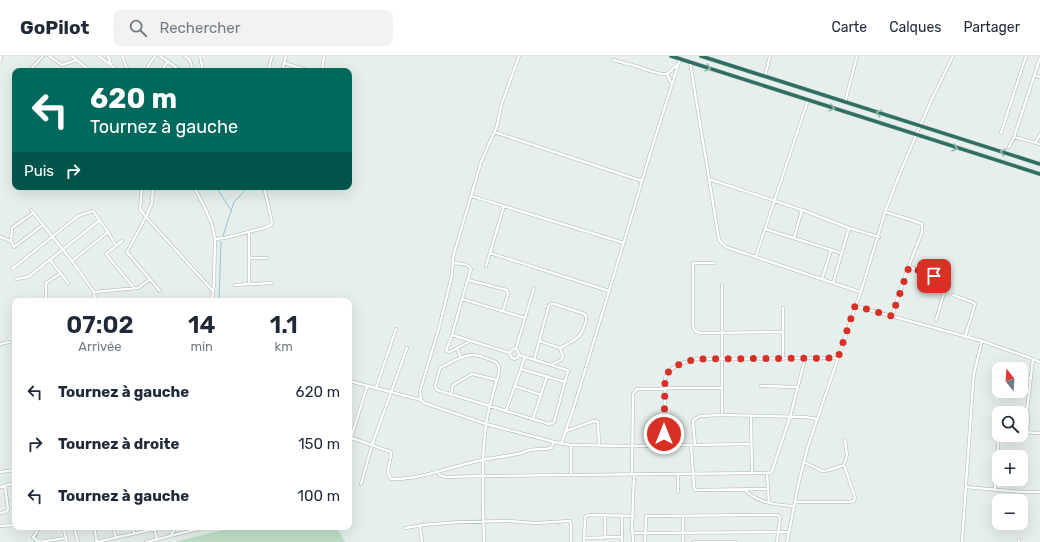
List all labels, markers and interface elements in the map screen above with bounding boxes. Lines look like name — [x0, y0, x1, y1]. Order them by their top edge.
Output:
search box — [113, 10, 393, 46]
text: GoPilot — [20, 16, 89, 39]
icon: search — [127, 17, 149, 39]
text: Rechercher — [159, 19, 240, 37]
text: Carte — [831, 19, 867, 36]
text: Calques — [889, 19, 941, 36]
text: Partager — [963, 19, 1020, 36]
one-way arrow — [704, 63, 711, 72]
text: 620 m — [90, 82, 177, 115]
icon: left — [24, 84, 76, 136]
one-way arrow — [828, 103, 835, 112]
one-way arrow — [876, 109, 883, 118]
text: Tournez à gauche — [90, 116, 238, 138]
one-way arrow — [952, 143, 959, 152]
one-way arrow — [1000, 148, 1007, 157]
icon: right — [62, 160, 84, 182]
text: Puis — [24, 162, 54, 180]
pin — [917, 259, 951, 293]
icon: arrive — [923, 265, 945, 287]
text: 07:02 — [66, 311, 134, 339]
text: 14 — [188, 311, 215, 339]
text: 1.1 — [270, 311, 298, 339]
text: Arrivée — [78, 339, 122, 354]
text: min — [190, 339, 213, 354]
text: km — [275, 339, 293, 354]
north arrow — [992, 362, 1028, 398]
map controls — [992, 362, 1028, 530]
icon: left — [24, 381, 46, 403]
text: Tournez à gauche — [58, 383, 189, 401]
text: 620 m — [296, 383, 340, 401]
button: search — [992, 406, 1028, 442]
position arrow — [643, 413, 685, 455]
icon: right — [24, 433, 46, 455]
text: Tournez à droite — [58, 435, 179, 453]
text: 150 m — [298, 435, 340, 453]
button: + — [992, 450, 1028, 486]
icon: left — [24, 485, 46, 507]
text: Tournez à gauche — [58, 487, 189, 505]
text: 100 m — [298, 487, 340, 505]
button: − — [992, 494, 1028, 530]

